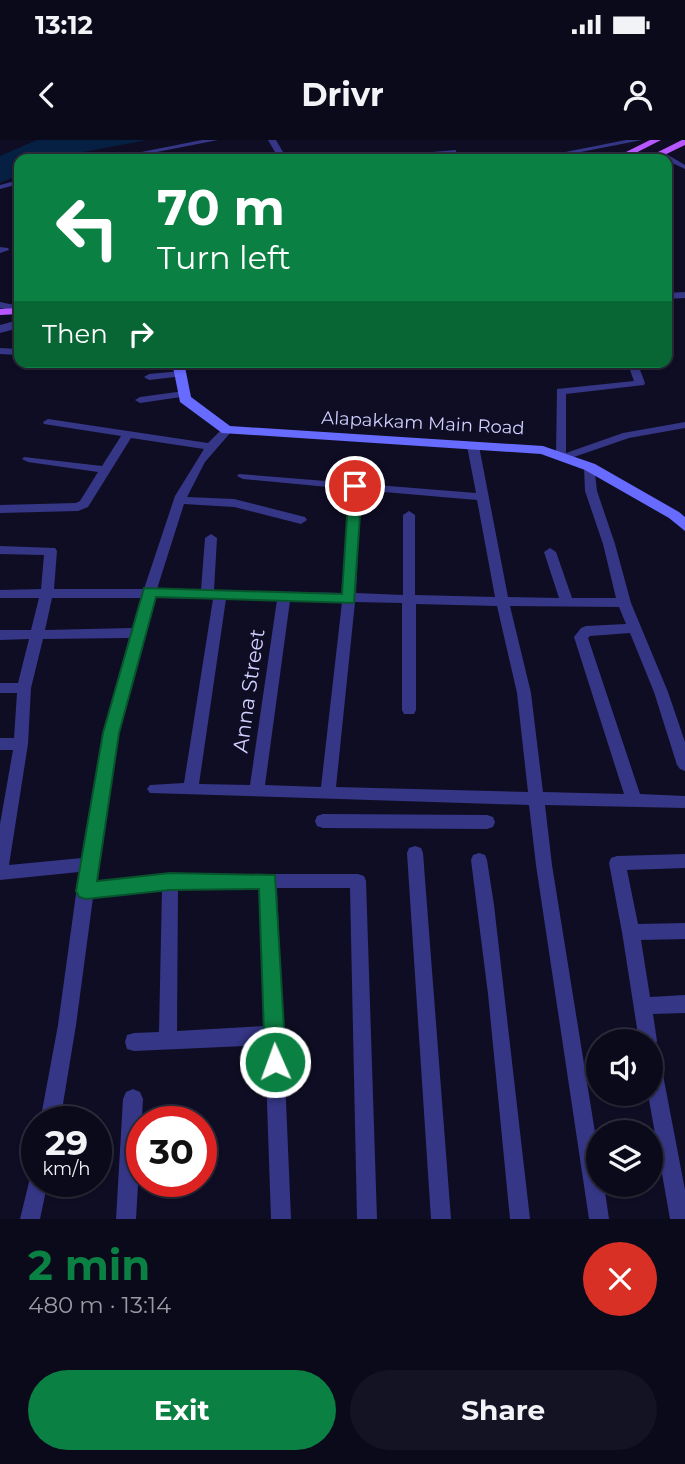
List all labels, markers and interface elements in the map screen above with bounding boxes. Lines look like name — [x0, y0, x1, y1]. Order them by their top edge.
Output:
text: 13:12 — [35, 9, 93, 41]
text: Drivr — [301, 75, 384, 114]
icon: back — [28, 76, 66, 114]
icon: person — [619, 76, 657, 114]
text: 70 m — [157, 178, 285, 237]
icon: left — [42, 182, 133, 273]
text: Turn left — [157, 238, 291, 277]
icon: right — [122, 315, 160, 353]
text: Then — [42, 318, 108, 350]
street label: Alapakkam Main Road — [321, 407, 525, 439]
pin — [325, 456, 385, 516]
icon: arrive — [336, 467, 374, 505]
street label: Anna Street — [227, 627, 270, 754]
position arrow — [238, 1025, 312, 1099]
map controls — [586, 1029, 663, 1197]
button: sound — [586, 1029, 663, 1106]
speed limit sign: 30 — [126, 1106, 217, 1197]
button: layers — [586, 1120, 663, 1197]
text: 29 — [45, 1121, 88, 1164]
text: km/h — [42, 1158, 91, 1180]
text: 2 min — [28, 1239, 150, 1291]
button: close — [583, 1242, 657, 1316]
text: 480 m · 13:14 — [28, 1291, 171, 1319]
button: Exit — [28, 1370, 336, 1450]
button: Share — [350, 1370, 657, 1450]

